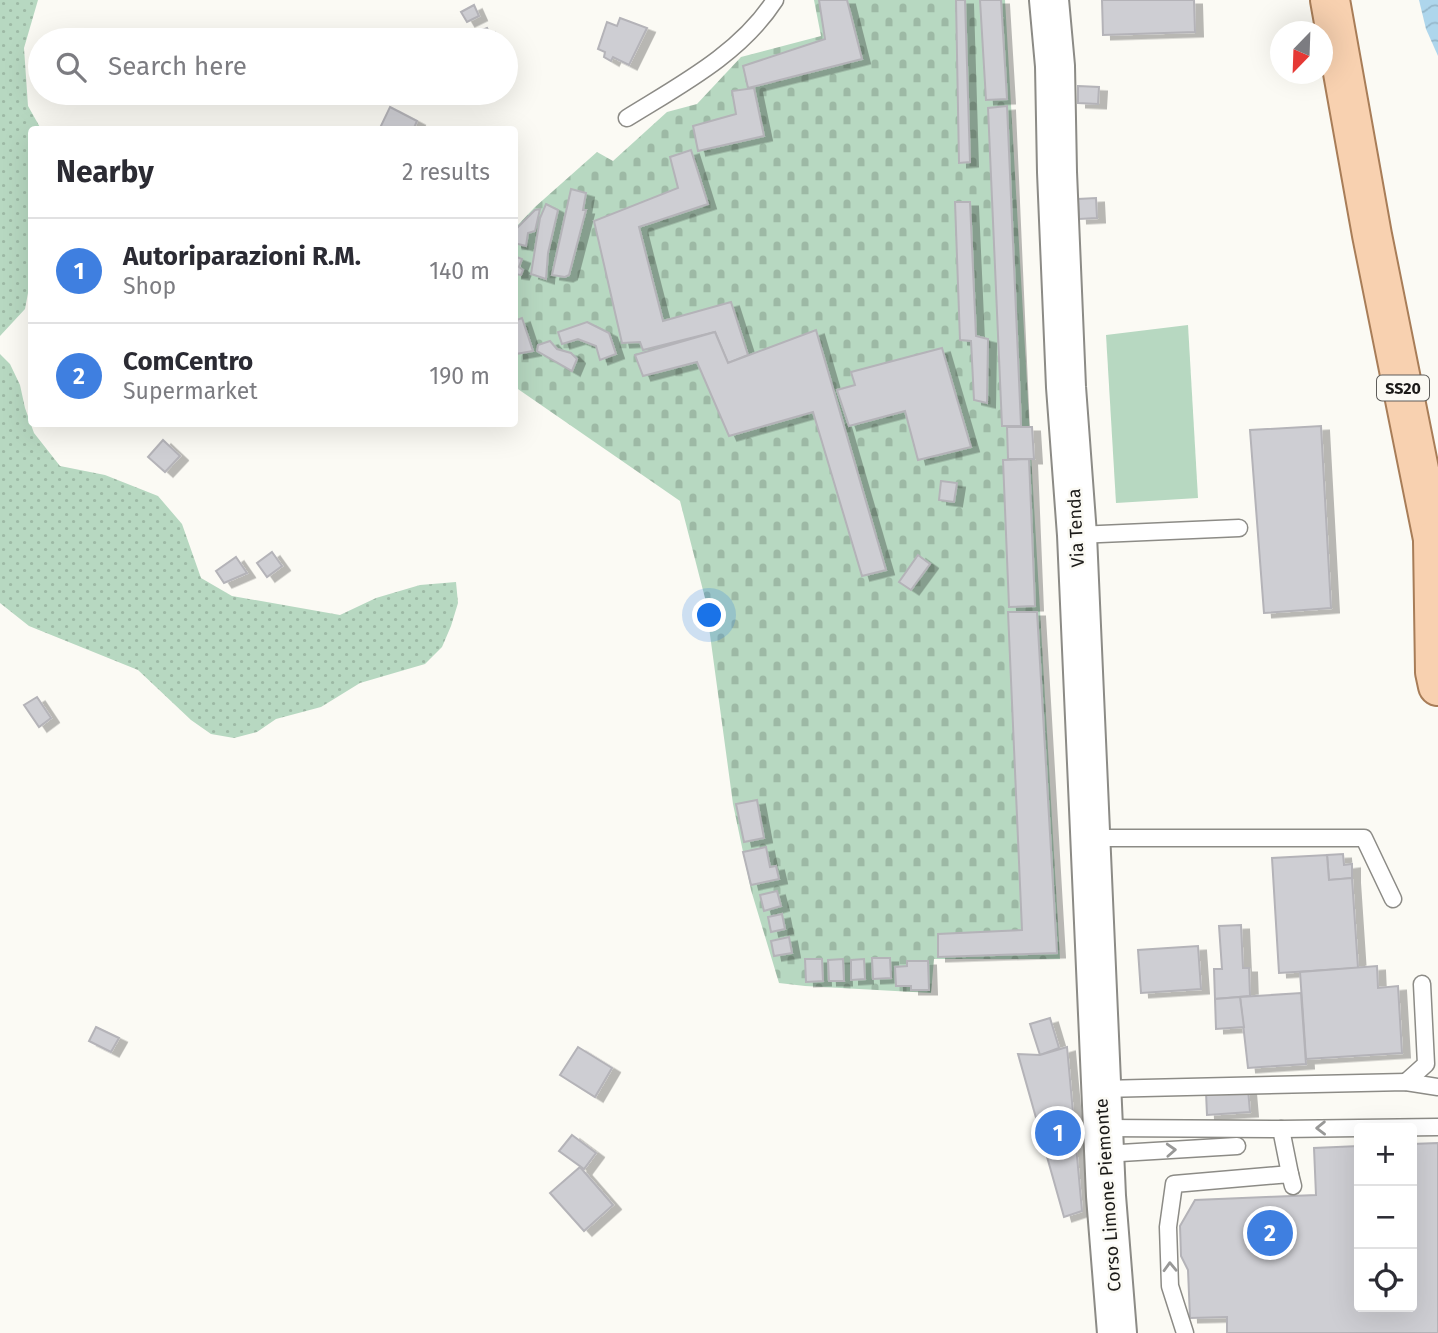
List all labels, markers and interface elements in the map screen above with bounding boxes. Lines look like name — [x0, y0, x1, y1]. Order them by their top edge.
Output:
north arrow — [1270, 21, 1333, 84]
search box — [28, 28, 518, 105]
icon: search — [52, 48, 90, 86]
text: Search here — [108, 51, 247, 82]
text: Nearby — [56, 154, 154, 190]
text: 2 results — [402, 158, 490, 186]
text: Autoriparazioni R.M. — [123, 241, 361, 272]
text: 1 — [74, 257, 84, 285]
text: 140 m — [429, 257, 490, 285]
text: Shop — [123, 272, 176, 300]
text: ComCentro — [123, 346, 253, 377]
text: 2 — [73, 362, 85, 390]
text: 190 m — [429, 362, 490, 390]
road number: SS20 — [1377, 376, 1429, 400]
text: Supermarket — [123, 377, 258, 405]
street label: Via Tenda — [1063, 488, 1089, 568]
your location — [692, 598, 726, 632]
street label: Corso Limone Piemonte — [1090, 1098, 1126, 1292]
pin: 1 — [1035, 1107, 1081, 1159]
one-way arrow — [1315, 1121, 1326, 1136]
map controls — [1354, 1123, 1417, 1312]
button: + — [1354, 1123, 1417, 1186]
one-way arrow — [1165, 1143, 1176, 1158]
button: − — [1354, 1186, 1417, 1249]
pin: 2 — [1247, 1207, 1293, 1259]
button: locate — [1354, 1249, 1417, 1312]
one-way arrow — [1162, 1261, 1177, 1272]

